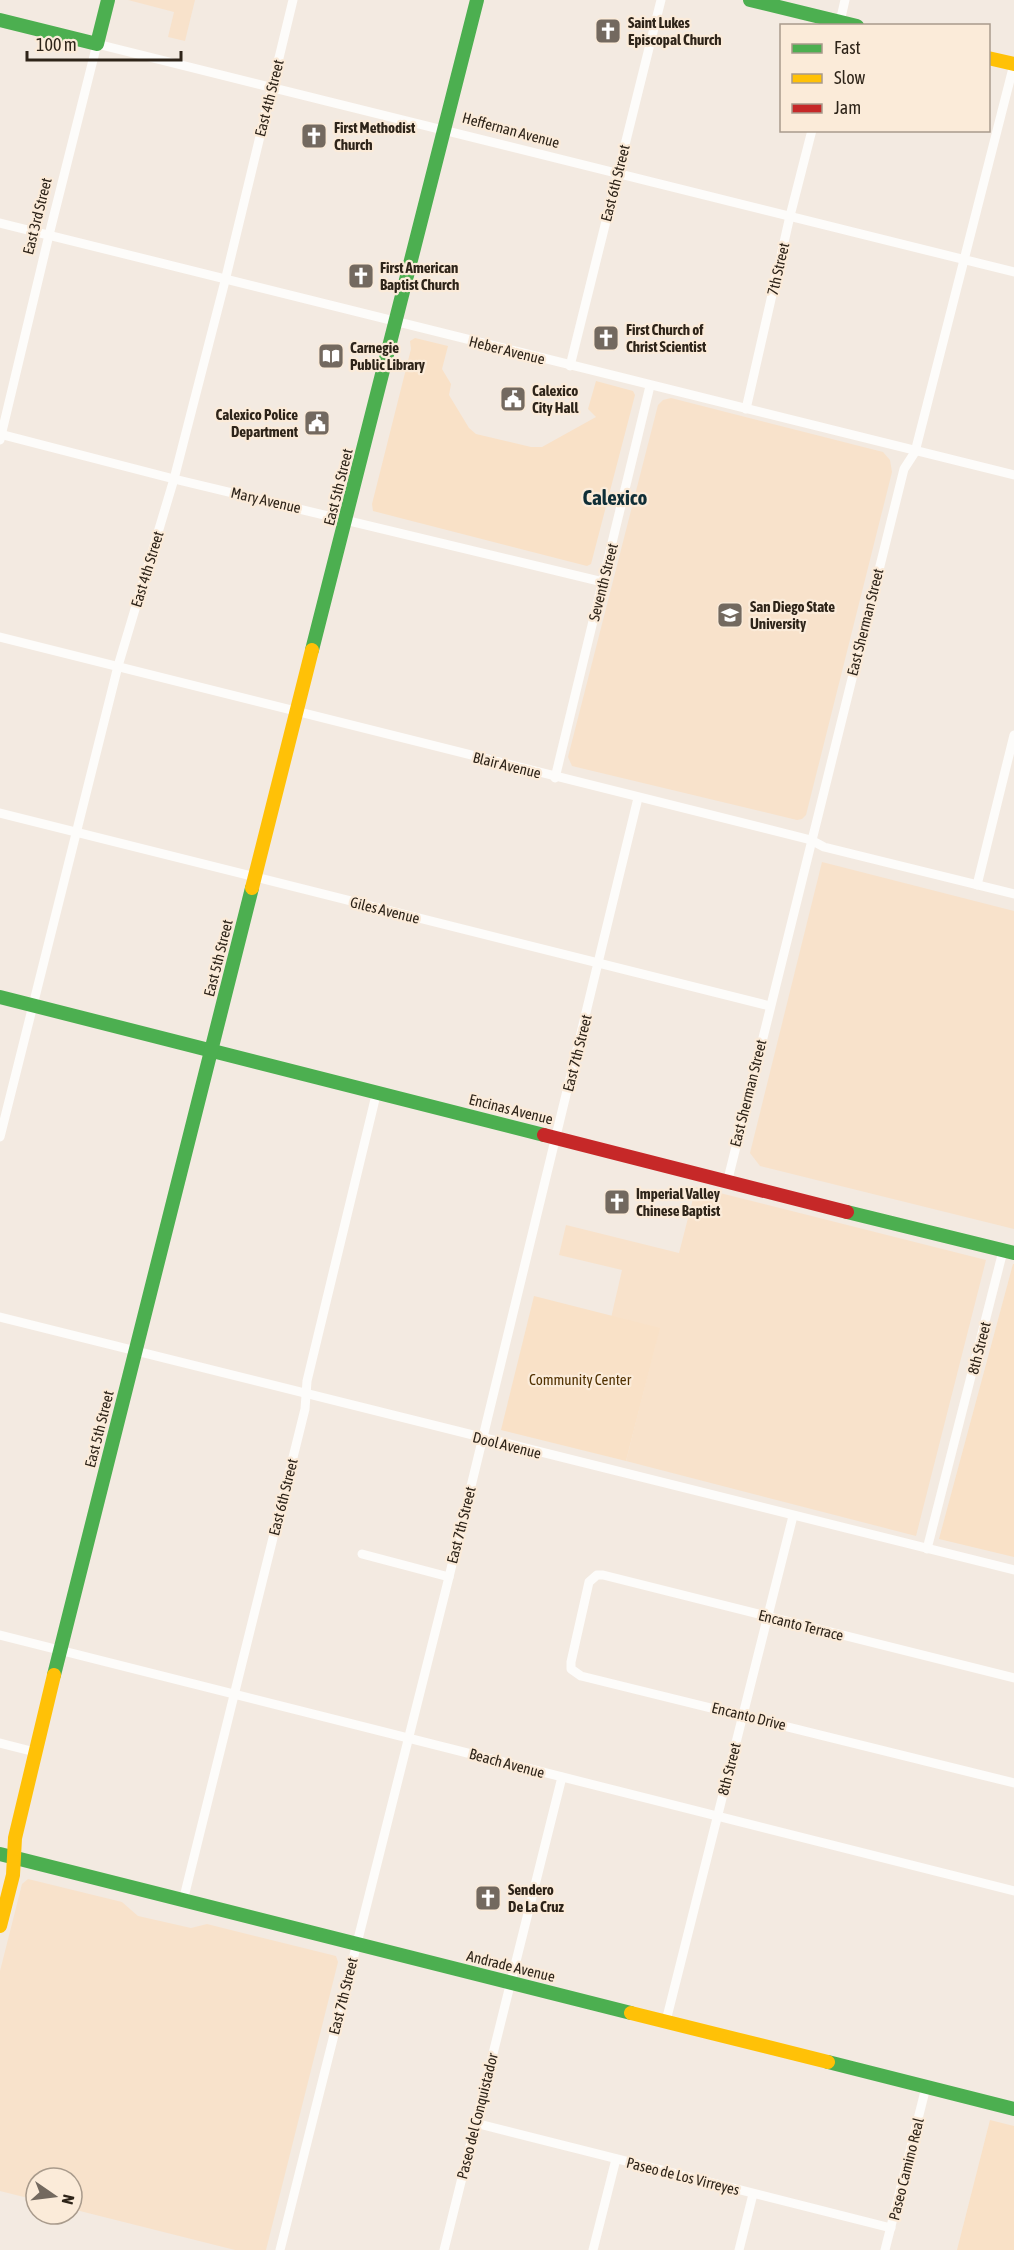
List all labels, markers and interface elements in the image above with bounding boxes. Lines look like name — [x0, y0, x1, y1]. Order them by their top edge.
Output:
place label: Saint Lukes Episcopal Church — [628, 14, 721, 48]
church icon: Saint Lukes Episcopal Church — [593, 16, 623, 46]
scale bar — [27, 24, 182, 62]
legend — [780, 24, 990, 132]
text: 100 m — [36, 34, 77, 55]
text: Fast — [834, 37, 861, 58]
street label: East 4th Street — [251, 58, 287, 138]
text: Slow — [834, 67, 865, 88]
text: Jam — [834, 97, 861, 118]
street label: Heffernan Avenue — [461, 109, 562, 151]
place label: First Methodist Church — [334, 119, 416, 153]
church icon: First Methodist Church — [299, 121, 329, 151]
street label: East 6th Street — [597, 143, 633, 223]
street label: East 3rd Street — [19, 176, 55, 256]
street label: 7th Street — [764, 241, 792, 297]
place label: First American Baptist Church — [380, 259, 459, 293]
church icon: First American Baptist Church — [346, 261, 376, 291]
place label: First Church of Christ Scientist — [626, 321, 707, 355]
church icon: First Church of Christ Scientist — [591, 323, 621, 353]
street label: Heber Avenue — [467, 332, 547, 368]
place label: Carnegie Public Library — [350, 339, 426, 373]
library icon: Carnegie Public Library — [316, 341, 346, 371]
place label: Calexico City Hall — [532, 382, 579, 416]
public building icon: Calexico City Hall — [498, 384, 528, 414]
place label: Calexico Police Department — [216, 406, 299, 440]
public building icon: Calexico Police Department — [302, 408, 332, 438]
street label: East 5th Street — [320, 447, 356, 527]
street label: Mary Avenue — [229, 484, 303, 516]
district label: Calexico — [583, 485, 648, 509]
street label: East 4th Street — [127, 529, 167, 609]
street label: Seventh Street — [585, 541, 621, 623]
street label: East Sherman Street — [843, 567, 887, 677]
place label: San Diego State University — [750, 598, 835, 632]
school or university icon: San Diego State University — [715, 600, 745, 630]
street label: Blair Avenue — [471, 748, 543, 782]
street label: Giles Avenue — [349, 893, 422, 927]
street label: East 5th Street — [200, 918, 236, 998]
street label: East 7th Street — [559, 1013, 595, 1093]
street label: East Sherman Street — [726, 1038, 770, 1148]
street label: Encinas Avenue — [467, 1090, 555, 1128]
place label: Imperial Valley Chinese Baptist — [636, 1185, 721, 1219]
church icon: Imperial Valley Chinese Baptist — [602, 1187, 632, 1217]
street label: 8th Street — [964, 1320, 994, 1376]
park label: Community Center — [529, 1371, 632, 1388]
street label: East 5th Street — [81, 1389, 117, 1469]
street label: Dool Avenue — [471, 1428, 543, 1462]
street label: East 6th Street — [265, 1457, 301, 1537]
street label: East 7th Street — [443, 1485, 479, 1565]
street label: Encanto Terrace — [757, 1606, 846, 1644]
street label: Encanto Drive — [710, 1699, 788, 1733]
street label: 8th Street — [714, 1741, 744, 1797]
street label: Beach Avenue — [467, 1745, 547, 1781]
place label: Sendero De La Cruz — [508, 1881, 565, 1915]
church icon: Sendero De La Cruz — [473, 1883, 503, 1913]
street label: Andrade Avenue — [465, 1947, 557, 1985]
street label: East 7th Street — [325, 1956, 361, 2036]
street label: Paseo del Conquistador — [453, 2051, 501, 2181]
street label: Paseo Camino Real — [885, 2116, 927, 2222]
street label: Paseo de Los Virreyes — [625, 2154, 741, 2198]
north arrow — [24, 2166, 84, 2226]
text: N — [59, 2193, 78, 2206]

